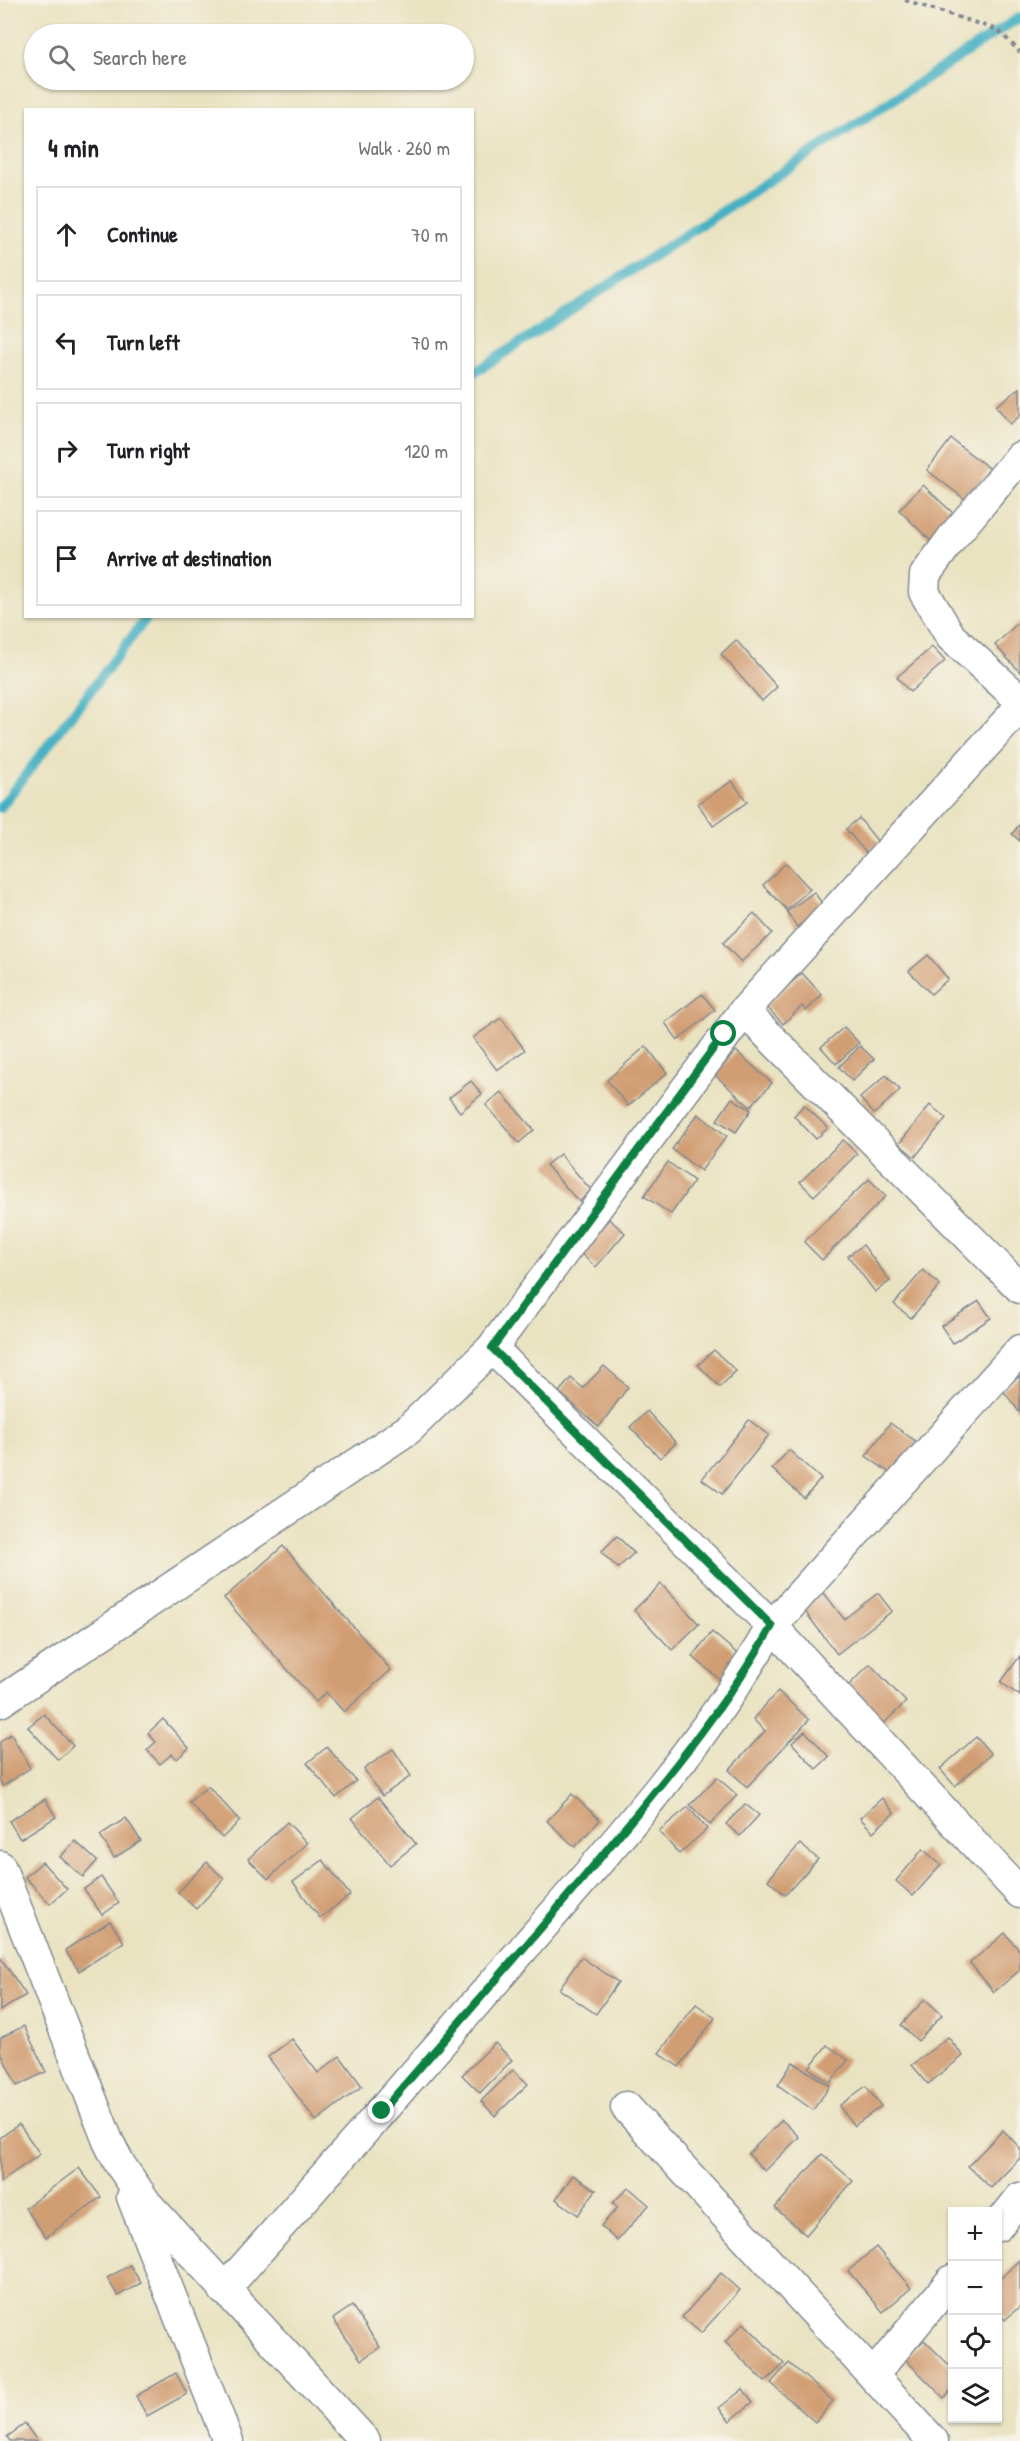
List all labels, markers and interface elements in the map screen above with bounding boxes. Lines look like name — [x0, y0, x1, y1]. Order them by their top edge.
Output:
search box — [24, 24, 474, 90]
icon: search — [45, 41, 78, 74]
text: Search here — [93, 42, 187, 72]
text: 4 min — [48, 130, 99, 165]
text: Walk · 260 m — [359, 134, 450, 161]
icon: ahead — [50, 218, 83, 251]
text: Continue — [107, 219, 178, 249]
text: 70 m — [411, 221, 448, 248]
icon: left — [50, 326, 83, 359]
text: Turn left — [107, 327, 180, 357]
text: 70 m — [411, 329, 448, 356]
icon: right — [50, 434, 83, 467]
text: Turn right — [107, 435, 190, 465]
text: 120 m — [404, 437, 448, 464]
icon: arrive — [50, 542, 83, 575]
text: Arrive at destination — [107, 543, 272, 573]
route start — [710, 1020, 736, 1046]
route end — [368, 2097, 394, 2123]
map controls — [948, 2207, 1002, 2423]
button: + — [948, 2207, 1002, 2261]
button: − — [948, 2261, 1002, 2315]
button: locate — [948, 2315, 1002, 2369]
button: layers — [948, 2369, 1002, 2423]

